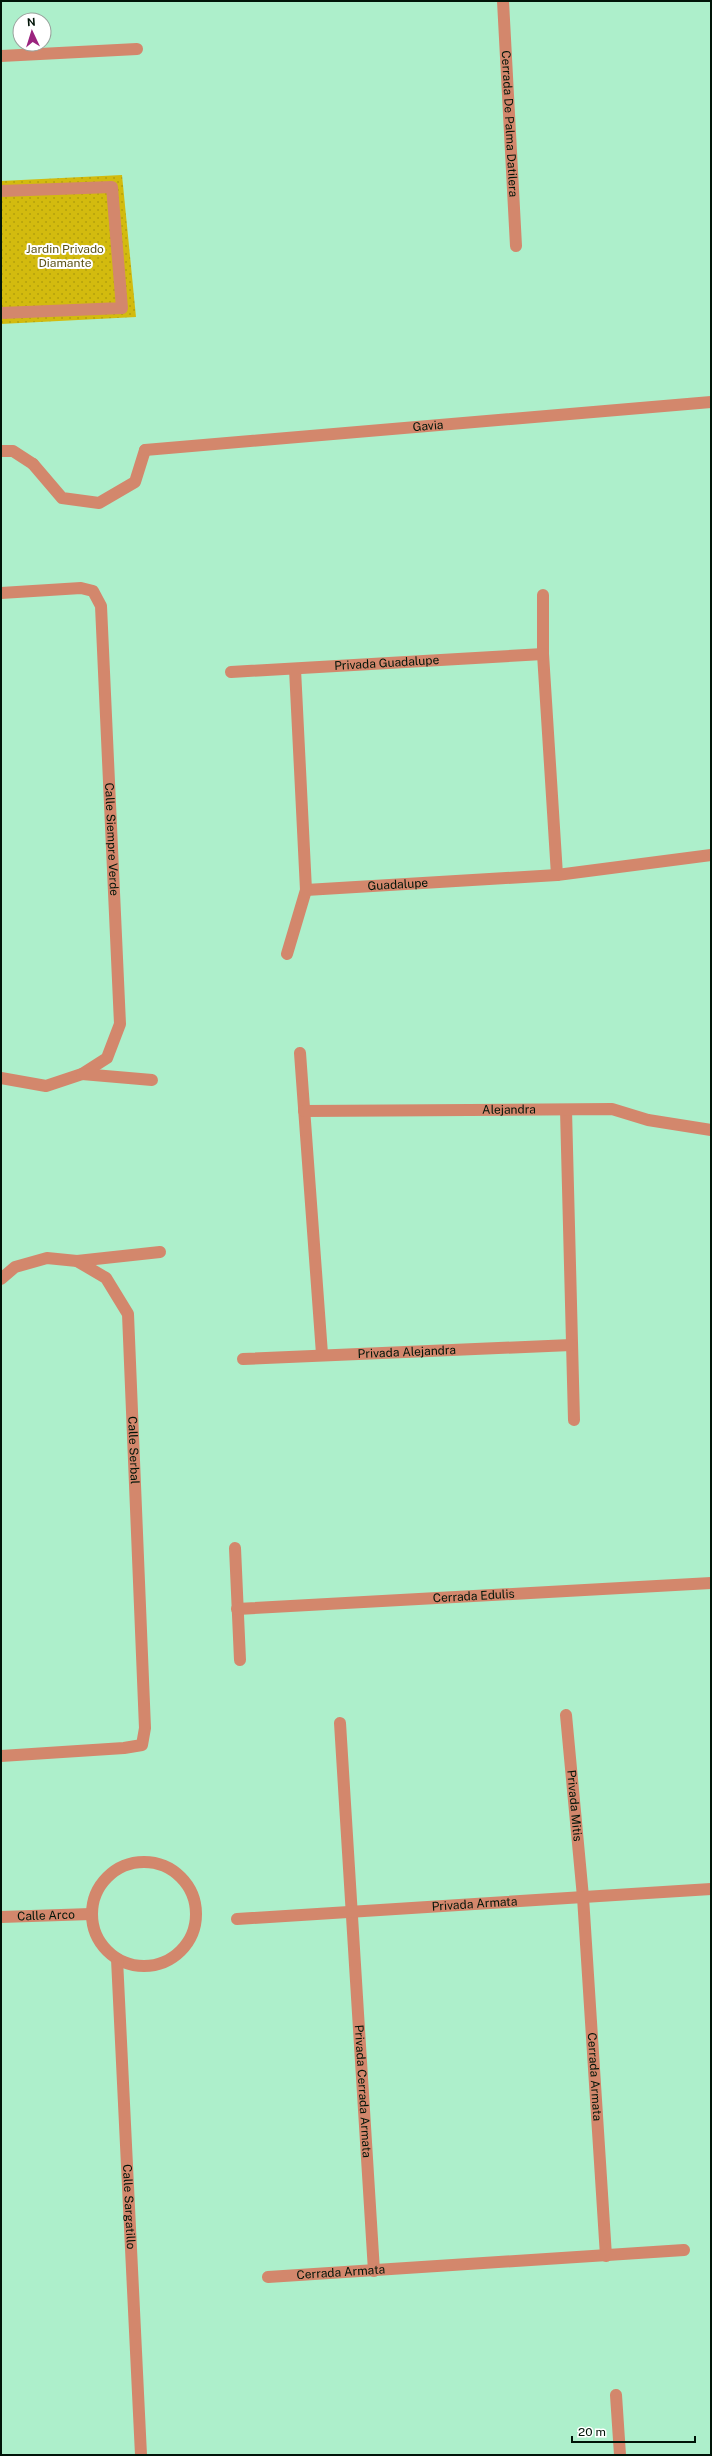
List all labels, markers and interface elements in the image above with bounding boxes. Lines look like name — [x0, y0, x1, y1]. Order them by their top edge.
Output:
north arrow — [12, 12, 52, 52]
text: N — [27, 16, 36, 28]
street label: Cerrada De Palma Datilera — [499, 50, 520, 198]
park label: Jardin Privado Diamante — [26, 242, 104, 270]
street label: Gavia — [412, 418, 444, 434]
street label: Privada Guadalupe — [334, 653, 440, 673]
street label: Calle Siempre Verde — [102, 782, 121, 896]
street label: Guadalupe — [367, 876, 429, 893]
street label: Alejandra — [482, 1102, 536, 1117]
street label: Privada Alejandra — [357, 1343, 456, 1361]
street label: Calle Serbal — [125, 1416, 142, 1485]
street label: Cerrada Edulis — [432, 1587, 515, 1605]
street label: Privada Mitis — [564, 1769, 585, 1842]
street label: Privada Armata — [431, 1894, 518, 1914]
street label: Calle Arco — [17, 1908, 75, 1923]
street label: Privada Cerrada Armata — [352, 2024, 374, 2158]
street label: Cerrada Armata — [585, 2032, 604, 2122]
street label: Calle Sargatillo — [120, 2164, 138, 2250]
street label: Cerrada Armata — [296, 2262, 386, 2282]
scale bar — [572, 2418, 695, 2444]
text: 20 m — [578, 2425, 606, 2439]

